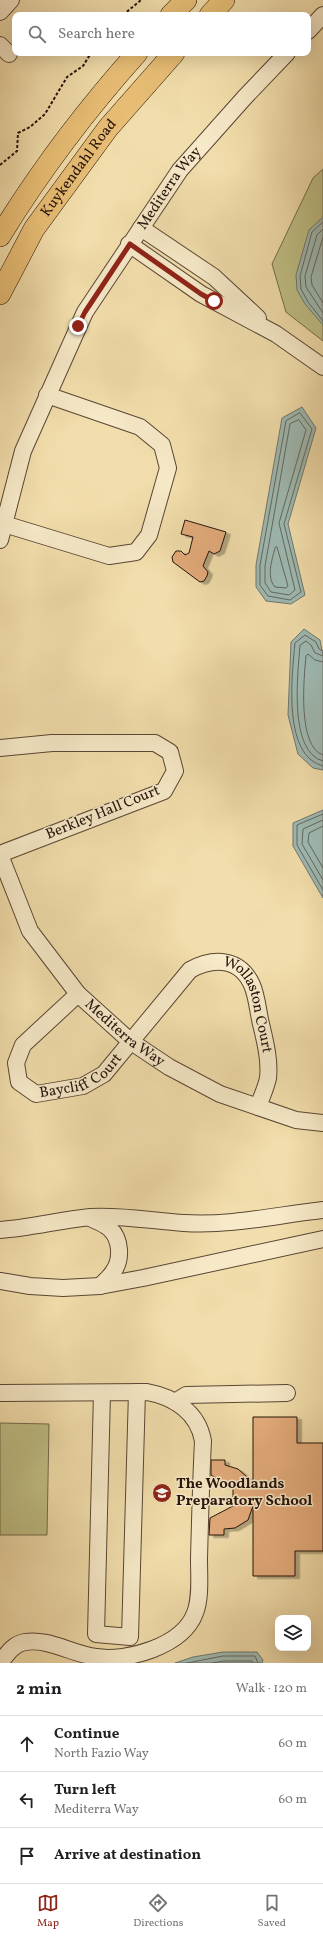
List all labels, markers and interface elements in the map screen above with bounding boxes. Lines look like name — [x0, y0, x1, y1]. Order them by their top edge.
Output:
search box — [12, 12, 311, 56]
icon: search — [26, 23, 48, 45]
text: Search here — [58, 24, 135, 45]
street label: Kuykendahl Road — [36, 114, 122, 221]
street label: Mediterra Way — [132, 142, 206, 234]
route start — [205, 292, 223, 310]
route end — [69, 317, 87, 335]
street label: Berkley Hall Court — [43, 780, 163, 846]
street label: Wollaston Court — [220, 952, 277, 1054]
street label: Mediterra Way — [80, 994, 169, 1072]
street label: Baycliff Court — [38, 1049, 127, 1104]
place label: The Woodlands Preparatory School — [176, 1474, 312, 1512]
school or university icon: The Woodlands Preparatory School — [151, 1482, 173, 1504]
map controls — [275, 1615, 311, 1651]
button: layers — [275, 1615, 311, 1651]
text: 2 min — [16, 1678, 62, 1701]
text: Walk · 120 m — [236, 1680, 307, 1698]
text: Continue — [54, 1724, 119, 1745]
icon: ahead — [16, 1733, 38, 1755]
text: 60 m — [279, 1735, 307, 1753]
text: North Fazio Way — [54, 1745, 149, 1763]
text: Turn left — [54, 1780, 116, 1801]
icon: left — [16, 1789, 38, 1811]
text: 60 m — [279, 1791, 307, 1809]
text: Mediterra Way — [54, 1801, 139, 1819]
icon: arrive — [16, 1845, 38, 1867]
text: Arrive at destination — [54, 1845, 201, 1866]
tab: Map — [37, 1892, 59, 1931]
tab: Directions — [133, 1892, 184, 1931]
tab: Saved — [258, 1892, 286, 1931]

